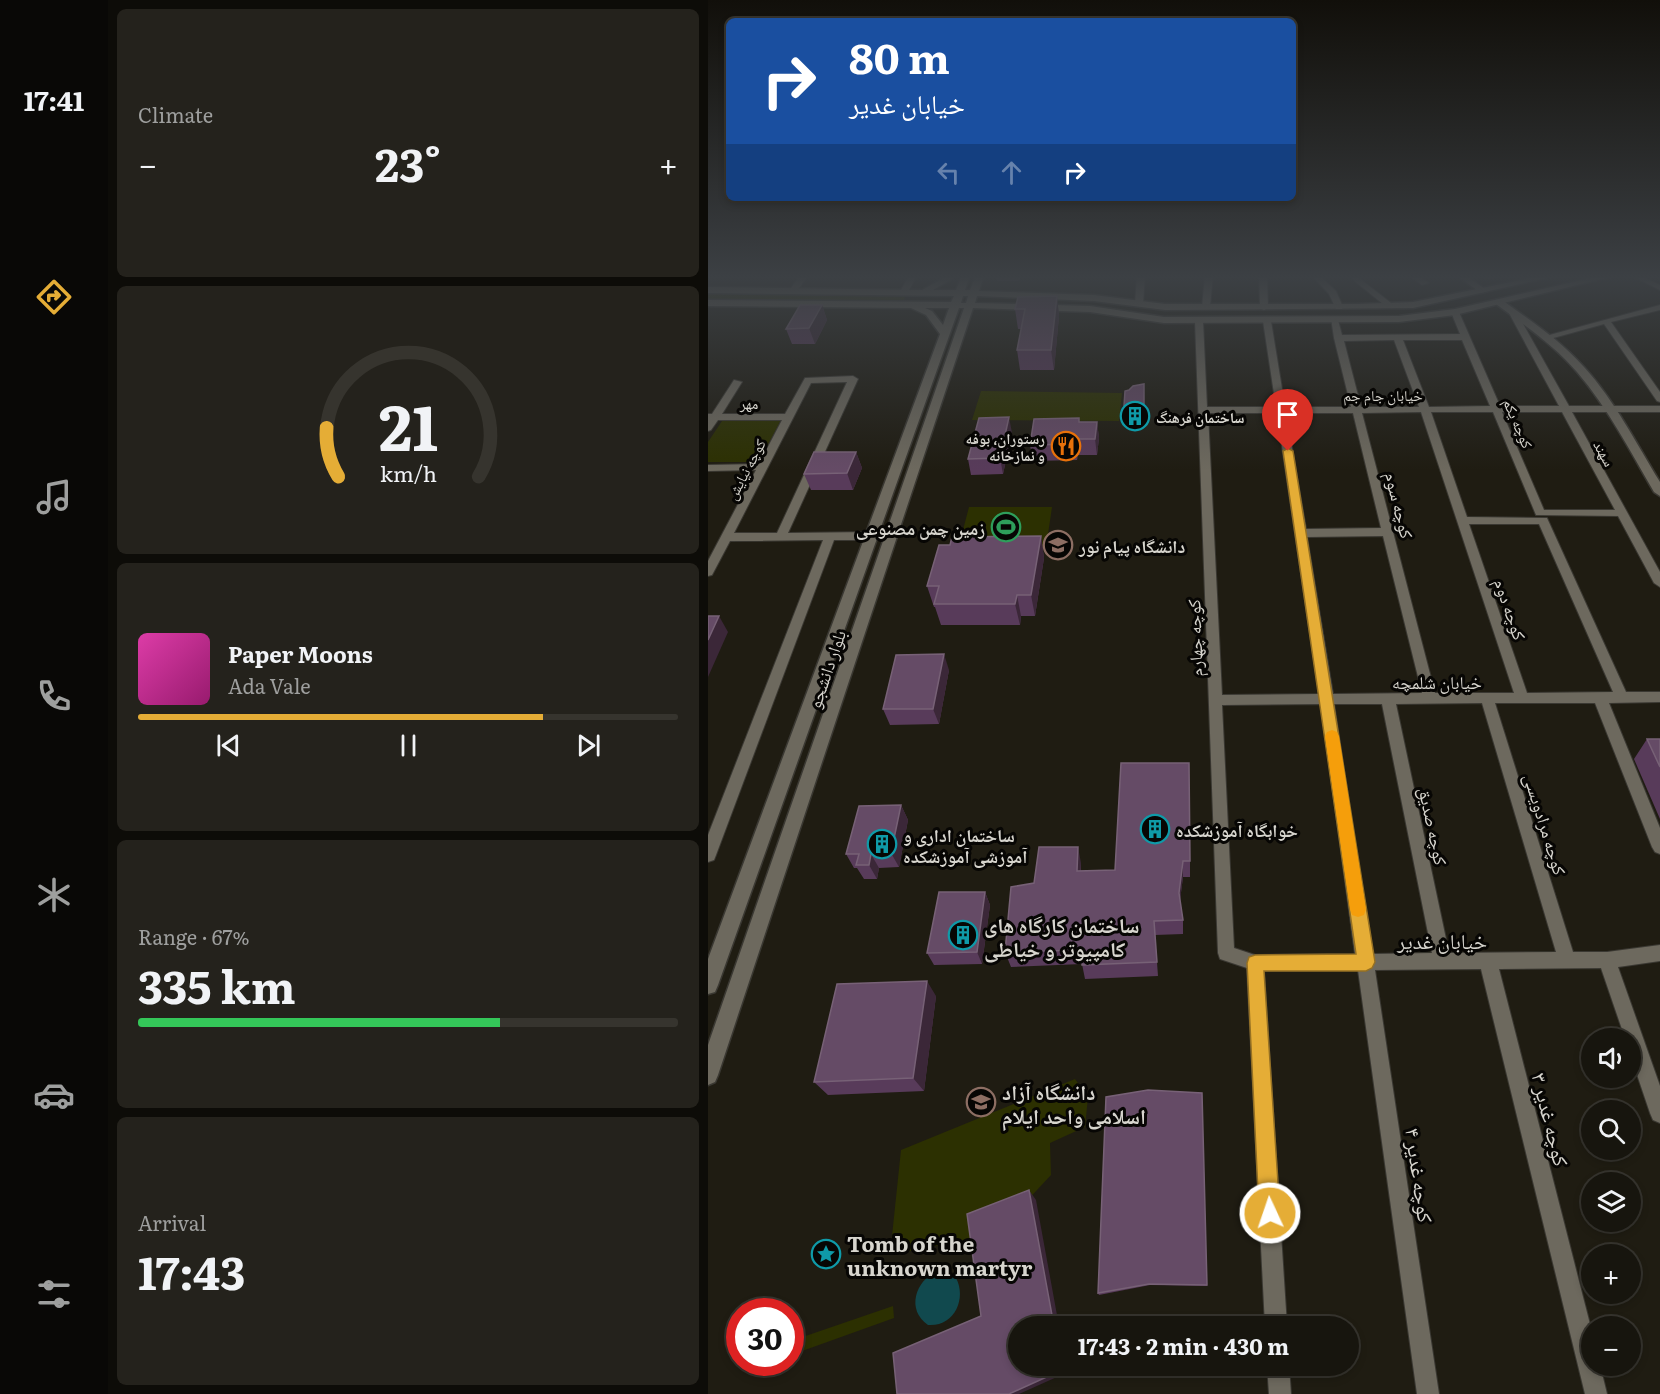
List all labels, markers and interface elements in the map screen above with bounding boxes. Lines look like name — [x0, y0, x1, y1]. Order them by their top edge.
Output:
text: 80 m — [849, 25, 950, 87]
icon: right — [750, 42, 828, 120]
text: 17:41 — [24, 79, 84, 119]
text: خیابان غدیر — [849, 82, 965, 122]
text: Climate — [138, 99, 213, 129]
text: 23° — [375, 129, 441, 196]
text: − — [138, 138, 157, 187]
text: + — [659, 138, 678, 187]
icon: left — [932, 156, 965, 189]
icon: ahead — [995, 156, 1028, 189]
icon: right — [1058, 156, 1091, 189]
icon: directions — [33, 276, 75, 318]
text: 21 — [378, 378, 438, 470]
street label: خیابان جام جم — [1343, 383, 1423, 406]
pin — [1262, 389, 1313, 451]
street label: مهر — [739, 391, 758, 414]
street label: کوچه یکم — [1498, 394, 1540, 452]
icon: arrive — [1271, 398, 1304, 431]
building icon: ساختمان فرهنگ — [1119, 400, 1151, 432]
place label: ساختمان فرهنگ — [1156, 405, 1245, 428]
place label: رستوران، بوفه و نمازخانه — [965, 426, 1045, 466]
restaurant icon: رستوران، بوفه و نمازخانه — [1050, 430, 1082, 462]
street label: كوچه نيايش — [719, 434, 771, 504]
street label: سهند — [1588, 436, 1622, 471]
text: km/h — [379, 457, 437, 489]
street label: کوچه سوم — [1379, 469, 1421, 542]
icon: music — [33, 476, 75, 518]
sports icon: زمین چمن مصنوعی — [990, 511, 1022, 543]
place label: زمین چمن مصنوعی — [856, 514, 985, 541]
school or university icon: دانشگاه پیام نور — [1042, 529, 1074, 561]
place label: دانشگاه پیام نور — [1078, 532, 1185, 559]
street label: کوچه دوم — [1488, 574, 1534, 644]
street label: کوچه چهارم — [1179, 598, 1209, 677]
street label: بلوار دانشجو — [800, 626, 852, 712]
text: Paper Moons — [228, 637, 373, 670]
street label: خیابان شلمچه — [1392, 668, 1482, 695]
text: Ada Vale — [228, 670, 311, 700]
icon: phone — [33, 675, 75, 717]
icon: previous — [212, 729, 245, 762]
icon: pause — [392, 729, 425, 762]
icon: next — [572, 729, 605, 762]
street label: کوچه مرادویسی — [1518, 770, 1574, 879]
street label: کوچه صدیق — [1413, 784, 1456, 868]
building icon: خوابگاه آموزشکده — [1139, 813, 1171, 845]
place label: خوابگاه آموزشکده — [1176, 816, 1298, 843]
place label: ساختمان اداری و آموزشی آموزشکده — [903, 821, 1027, 869]
building icon: ساختمان اداری و آموزشی آموزشکده — [866, 828, 898, 860]
icon: climate — [33, 874, 75, 916]
place label: ساختمان کارگاه های کامپیوتر و خیاطی — [984, 908, 1140, 963]
building icon: ساختمان کارگاه های کامپیوتر و خیاطی — [947, 919, 979, 951]
text: Range · 67% — [138, 921, 249, 951]
street label: خیابان غدیر — [1396, 924, 1487, 955]
text: 335 km — [138, 951, 296, 1018]
map controls — [1581, 1028, 1641, 1376]
button: sound — [1581, 1028, 1641, 1088]
street label: کوچه غدیر ۳ — [1525, 1069, 1579, 1169]
icon: car — [33, 1074, 75, 1116]
place label: دانشگاه آزاد اسلامی واحد ایلام — [1002, 1075, 1146, 1131]
school or university icon: دانشگاه آزاد اسلامی واحد ایلام — [965, 1086, 997, 1118]
button: search — [1581, 1100, 1641, 1160]
street label: کوچه غدیر ۴ — [1399, 1126, 1443, 1225]
button: layers — [1581, 1172, 1641, 1232]
position arrow — [1238, 1181, 1302, 1245]
text: Arrival — [138, 1207, 206, 1237]
place label: Tomb of the unknown martyr — [847, 1227, 1033, 1282]
text: 17:43 — [138, 1237, 245, 1304]
place icon: Tomb of the unknown martyr — [810, 1238, 842, 1270]
button: + — [1581, 1244, 1641, 1304]
icon: filters — [33, 1273, 75, 1315]
speed limit sign: 30 — [726, 1298, 804, 1376]
button: − — [1581, 1316, 1641, 1376]
text: 17:43 · 2 min · 430 m — [1078, 1329, 1289, 1362]

